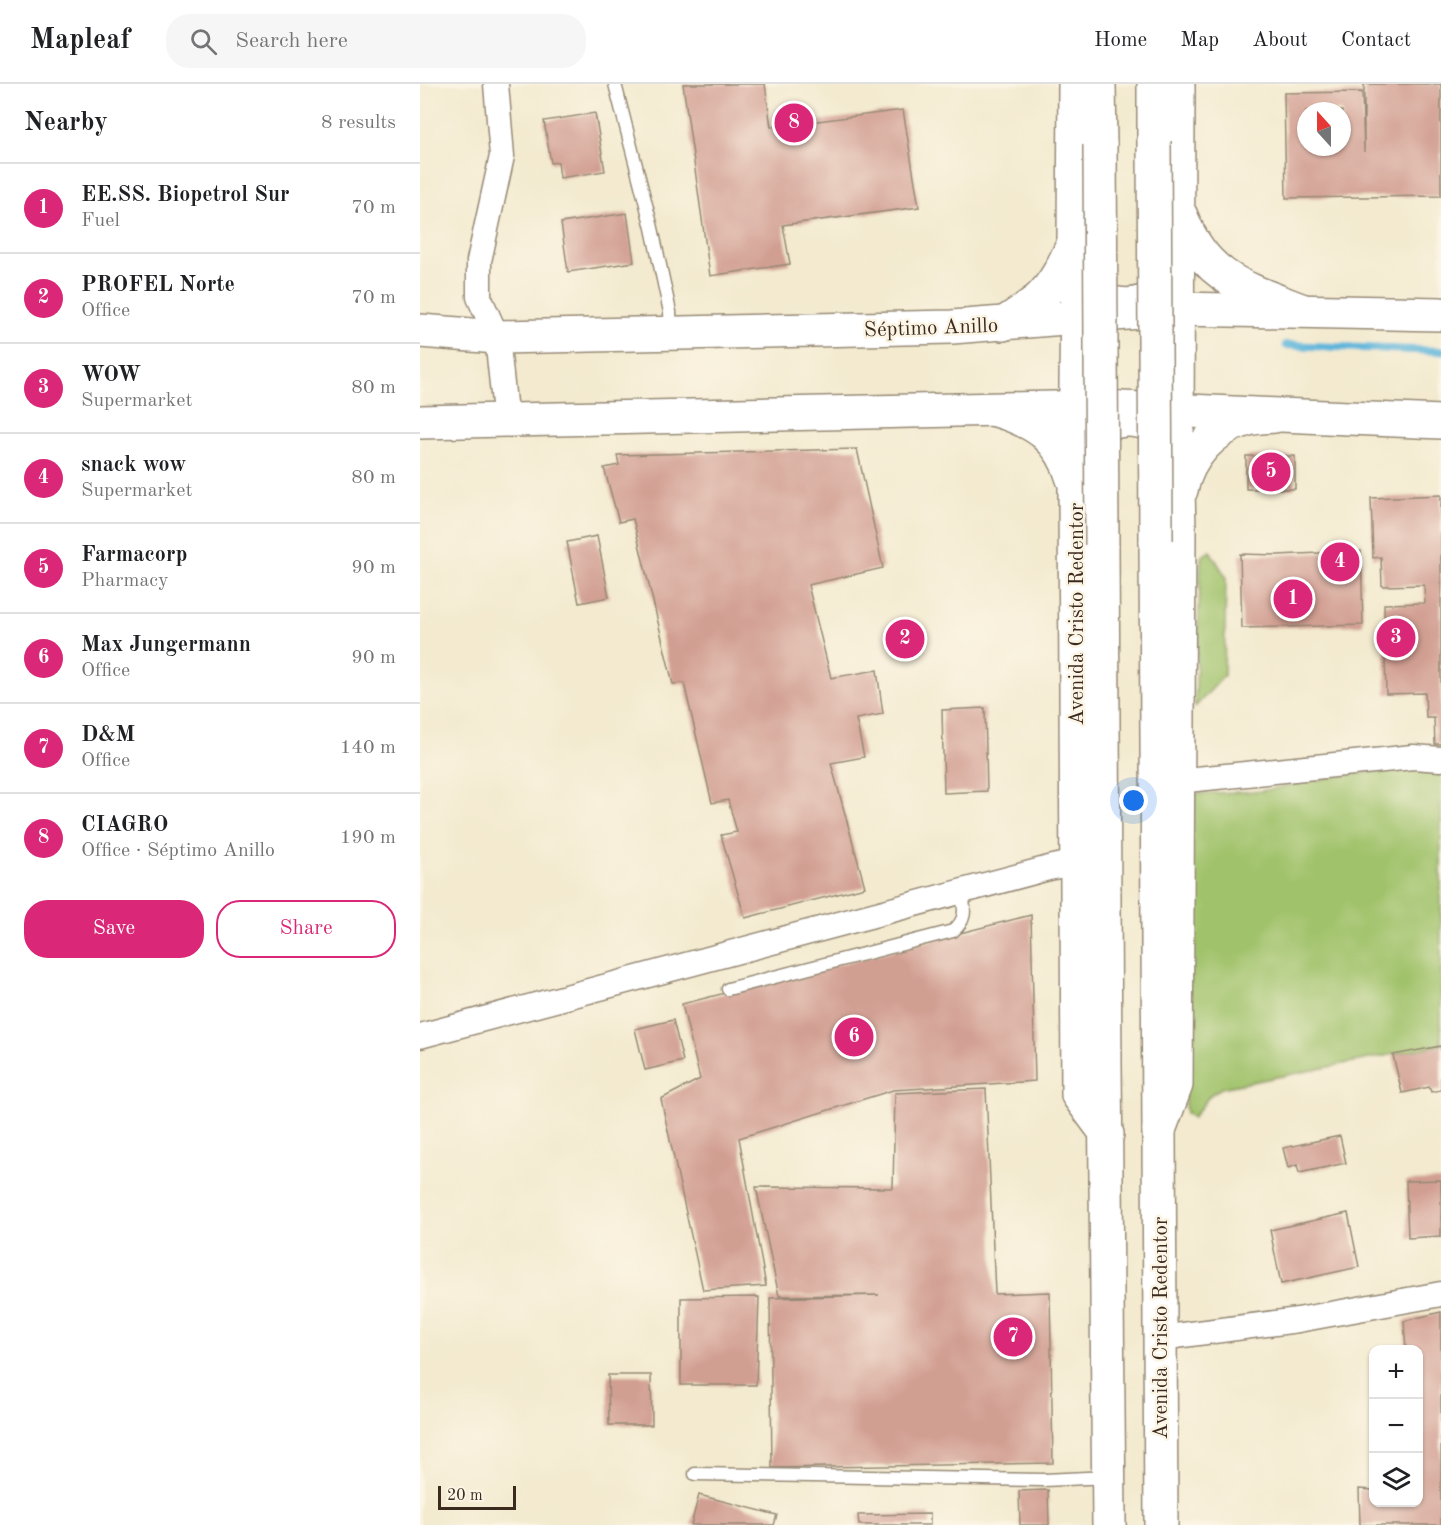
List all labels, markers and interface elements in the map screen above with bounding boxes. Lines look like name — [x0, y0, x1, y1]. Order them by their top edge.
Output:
search box — [166, 14, 586, 68]
icon: search — [187, 25, 220, 58]
text: Mapleaf — [30, 27, 130, 55]
text: Search here — [235, 30, 348, 52]
text: Home — [1094, 30, 1147, 51]
text: Map — [1180, 30, 1219, 51]
text: About — [1252, 30, 1308, 51]
text: Contact — [1341, 30, 1411, 51]
pin: 8 — [774, 100, 814, 146]
north arrow — [1297, 102, 1351, 156]
text: Nearby — [24, 110, 108, 136]
text: 8 results — [321, 113, 396, 133]
text: EE.SS. Biopetrol Sur — [81, 184, 290, 206]
text: 1 — [38, 198, 49, 218]
text: 70 m — [351, 198, 396, 218]
text: Fuel — [81, 211, 120, 231]
text: PROFEL Norte — [81, 274, 235, 296]
text: 2 — [38, 288, 49, 308]
text: 70 m — [351, 288, 396, 308]
text: Office — [81, 301, 130, 321]
street label: Séptimo Anillo — [864, 316, 999, 341]
text: WOW — [81, 364, 141, 386]
text: 3 — [38, 378, 49, 398]
text: 80 m — [351, 378, 396, 398]
text: Supermarket — [81, 391, 192, 411]
pin: 5 — [1252, 450, 1290, 494]
text: snack wow — [81, 454, 186, 476]
text: 4 — [38, 468, 49, 488]
text: 80 m — [351, 468, 396, 488]
text: Supermarket — [81, 481, 192, 501]
street label: Avenida Cristo Redentor — [1067, 502, 1088, 725]
pin: 4 — [1320, 540, 1360, 584]
text: Farmacorp — [81, 544, 187, 566]
text: 5 — [38, 558, 49, 578]
text: 90 m — [351, 558, 396, 578]
text: Pharmacy — [81, 571, 169, 591]
pin: 1 — [1274, 576, 1312, 622]
pin: 2 — [886, 616, 924, 662]
pin: 3 — [1376, 616, 1416, 660]
text: Max Jungermann — [81, 634, 251, 656]
text: 6 — [38, 648, 49, 668]
text: 90 m — [351, 648, 396, 668]
text: Office — [81, 661, 130, 681]
text: D&M — [81, 724, 135, 746]
text: 7 — [38, 738, 49, 758]
text: 140 m — [340, 738, 396, 758]
text: Office — [81, 751, 130, 771]
your location — [1119, 786, 1148, 815]
text: CIAGRO — [81, 814, 168, 836]
text: 8 — [38, 828, 49, 848]
text: 190 m — [340, 828, 396, 848]
text: Office · Séptimo Anillo — [81, 841, 275, 861]
button: Save — [24, 900, 204, 958]
button: Share — [216, 900, 396, 958]
pin: 6 — [834, 1014, 874, 1060]
street label: Avenida Cristo Redentor — [1151, 1216, 1172, 1439]
pin: 7 — [994, 1314, 1032, 1360]
map controls — [1369, 1345, 1423, 1507]
button: + — [1369, 1345, 1423, 1399]
button: − — [1369, 1399, 1423, 1453]
button: layers — [1369, 1453, 1423, 1507]
scale bar — [438, 1483, 516, 1510]
text: 20 m — [447, 1488, 483, 1504]

